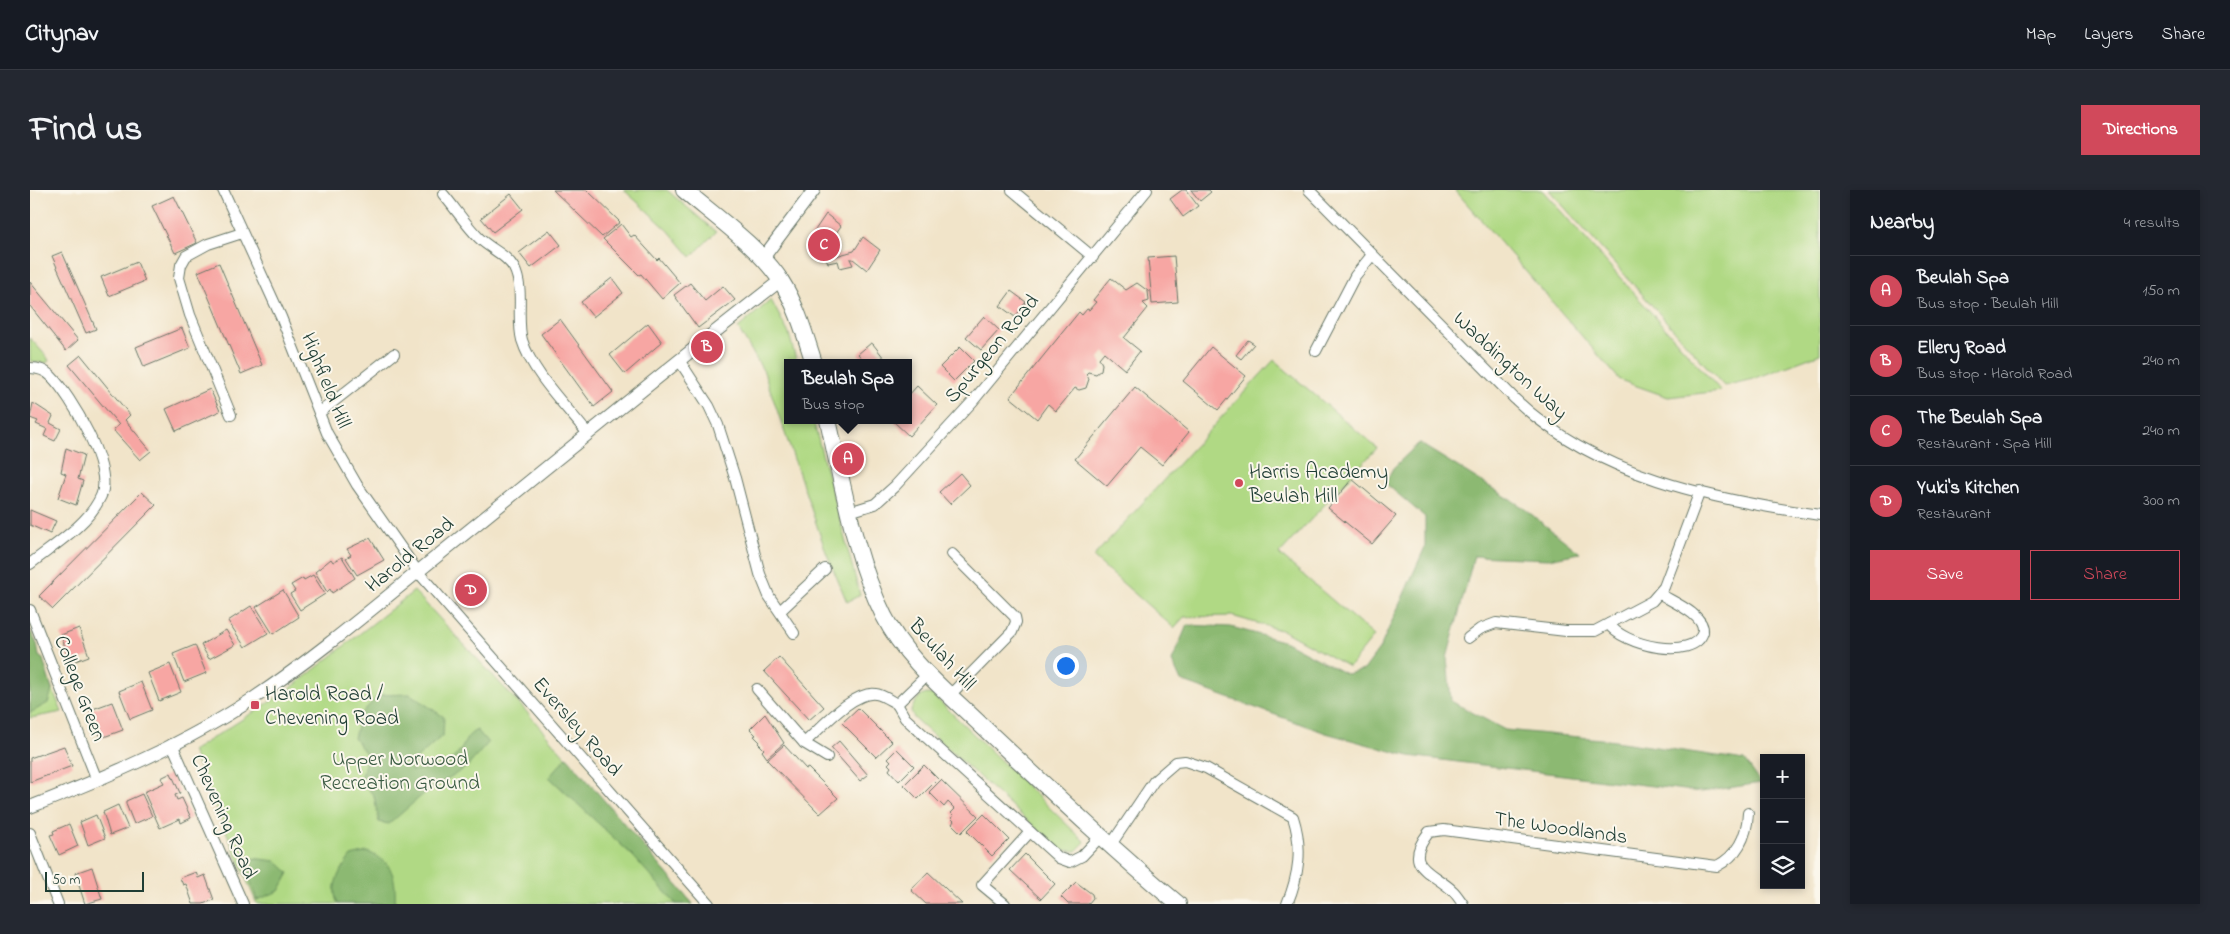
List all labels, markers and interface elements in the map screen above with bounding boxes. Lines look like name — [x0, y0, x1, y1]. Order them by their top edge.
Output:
text: Citynav — [25, 17, 98, 52]
text: Map — [2026, 22, 2056, 48]
text: Layers — [2084, 22, 2134, 48]
text: Share — [2162, 22, 2205, 48]
text: Find us — [30, 105, 142, 156]
button: Directions — [2081, 105, 2200, 155]
text: Nearby — [1870, 208, 1934, 238]
text: 4 results — [2124, 211, 2180, 235]
pin: C — [808, 226, 840, 264]
text: Beulah Spa — [1917, 265, 2009, 292]
text: A — [1881, 279, 1891, 303]
text: 150 m — [2142, 279, 2180, 303]
street label: Spurgeon Road — [938, 288, 1049, 412]
text: Bus stop · Beulah Hill — [1917, 292, 2059, 316]
street label: Waddington Way — [1444, 305, 1574, 429]
street label: Highfield Hill — [290, 328, 358, 434]
pin: B — [691, 328, 723, 366]
text: Ellery Road — [1917, 335, 2006, 362]
text: B — [1881, 349, 1891, 373]
text: 240 m — [2142, 349, 2180, 373]
popup — [784, 359, 912, 424]
text: Bus stop · Harold Road — [1917, 362, 2072, 386]
text: Beulah Spa — [802, 366, 894, 393]
text: Bus stop — [802, 393, 864, 417]
text: The Beulah Spa — [1917, 405, 2042, 432]
text: C — [1882, 419, 1890, 443]
text: 240 m — [2142, 419, 2180, 443]
text: Restaurant · Spa Hill — [1917, 432, 2052, 456]
pin: A — [832, 440, 864, 478]
place label: Harris Academy Beulah Hill — [1248, 458, 1388, 512]
text: Yuki's Kitchen — [1917, 475, 2019, 502]
marker: Harris Academy Beulah Hill — [1233, 477, 1245, 489]
text: D — [1880, 489, 1892, 513]
text: 300 m — [2143, 489, 2180, 513]
text: Restaurant — [1917, 502, 1991, 526]
street label: Harold Road — [359, 510, 461, 601]
button: Save — [1870, 550, 2020, 600]
button: Share — [2030, 550, 2180, 600]
pin: D — [455, 571, 487, 609]
street label: Beulah Hill — [900, 612, 982, 698]
street label: College Green — [43, 631, 113, 747]
your location — [1053, 653, 1079, 679]
street label: Eversley Road — [523, 671, 628, 785]
place label: Harold Road / Chevening Road — [265, 680, 399, 736]
marker: Harold Road / Chevening Road — [249, 699, 261, 711]
park label: Upper Norwood Recreation Ground — [320, 745, 480, 799]
street label: Chevening Road — [180, 750, 264, 885]
map controls — [1760, 754, 1805, 889]
button: + — [1760, 754, 1805, 799]
button: − — [1760, 799, 1805, 844]
street label: The Woodlands — [1492, 805, 1629, 853]
button: layers — [1760, 844, 1805, 889]
scale bar — [45, 869, 144, 892]
text: 50 m — [52, 870, 80, 891]

